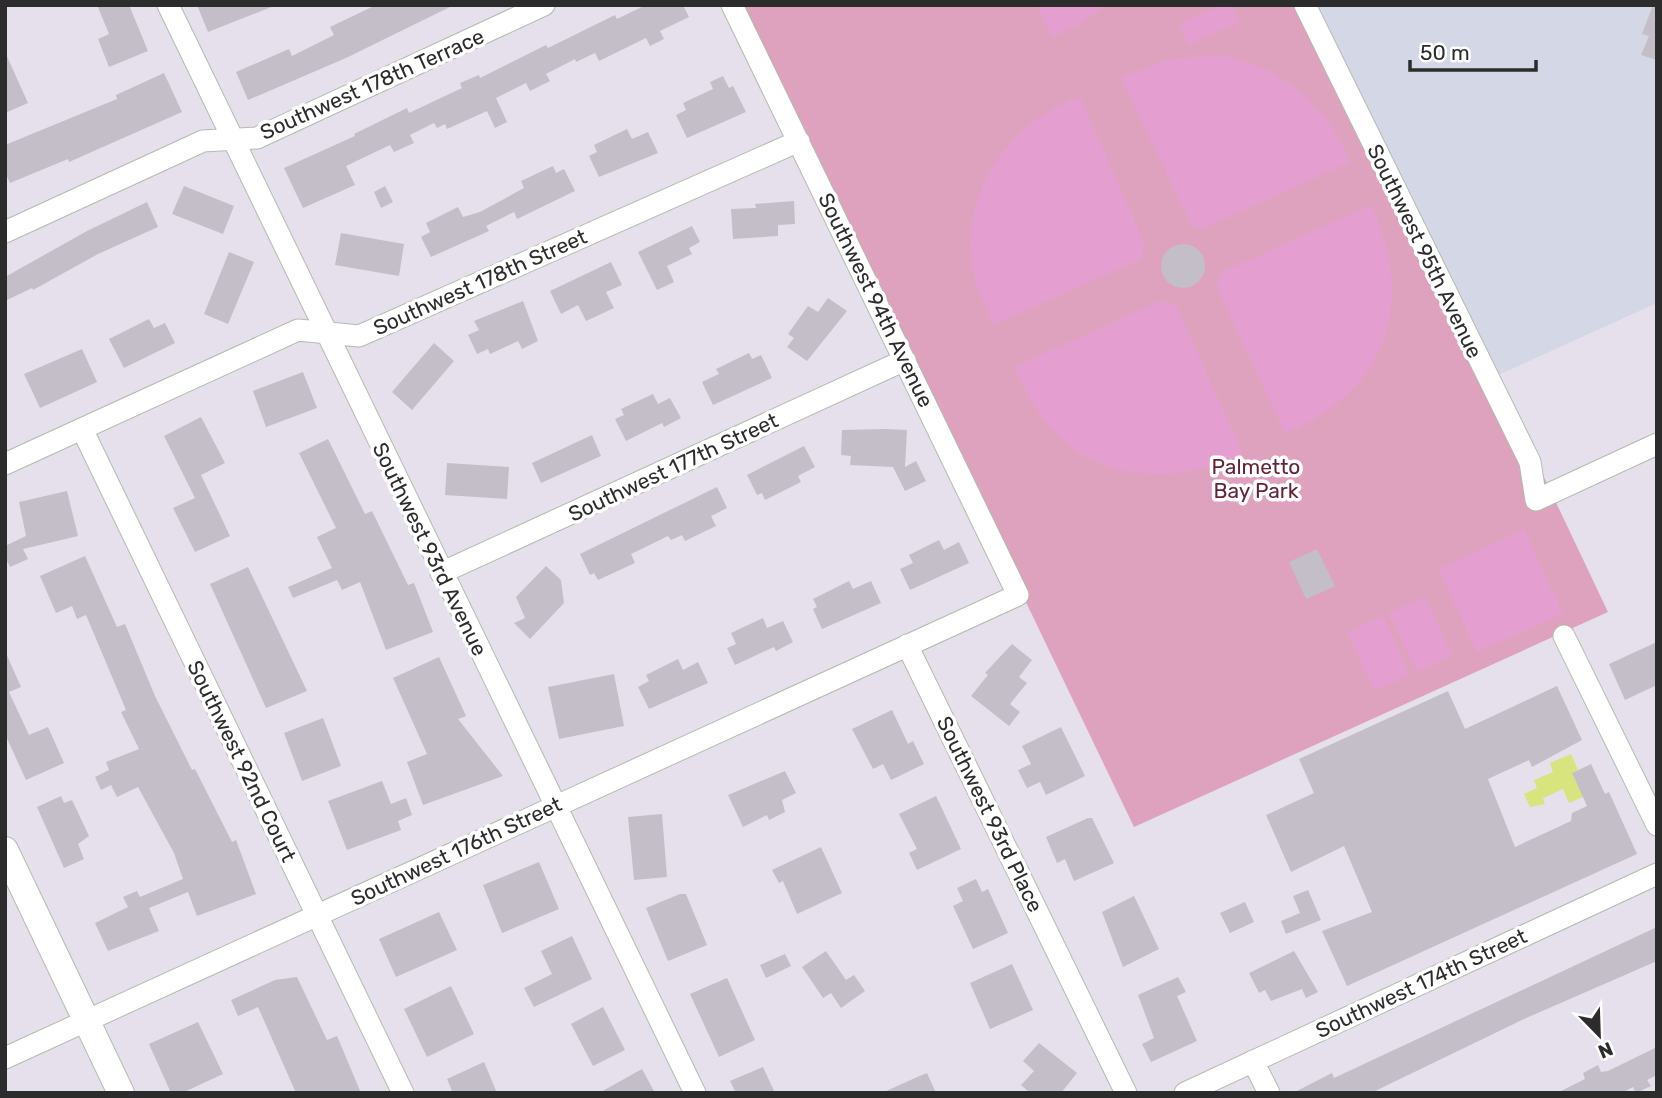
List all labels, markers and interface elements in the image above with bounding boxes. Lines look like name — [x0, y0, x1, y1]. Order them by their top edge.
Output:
street label: Southwest 178th Terrace — [256, 23, 488, 145]
scale bar — [1410, 28, 1536, 72]
text: 50 m — [1420, 40, 1470, 65]
street label: Southwest 95th Avenue — [1362, 140, 1488, 362]
street label: Southwest 94th Avenue — [813, 189, 939, 411]
street label: Southwest 178th Street — [369, 224, 591, 340]
street label: Southwest 177th Street — [564, 407, 782, 527]
street label: Southwest 93rd Avenue — [367, 438, 493, 660]
park label: Palmetto Bay Park — [1212, 454, 1300, 503]
street label: Southwest 92nd Court — [182, 656, 302, 866]
street label: Southwest 93rd Place — [932, 712, 1048, 916]
street label: Southwest 176th Street — [347, 791, 565, 911]
street label: Southwest 174th Street — [1312, 923, 1530, 1043]
north arrow — [1564, 1000, 1634, 1070]
text: N — [1595, 1037, 1616, 1063]

